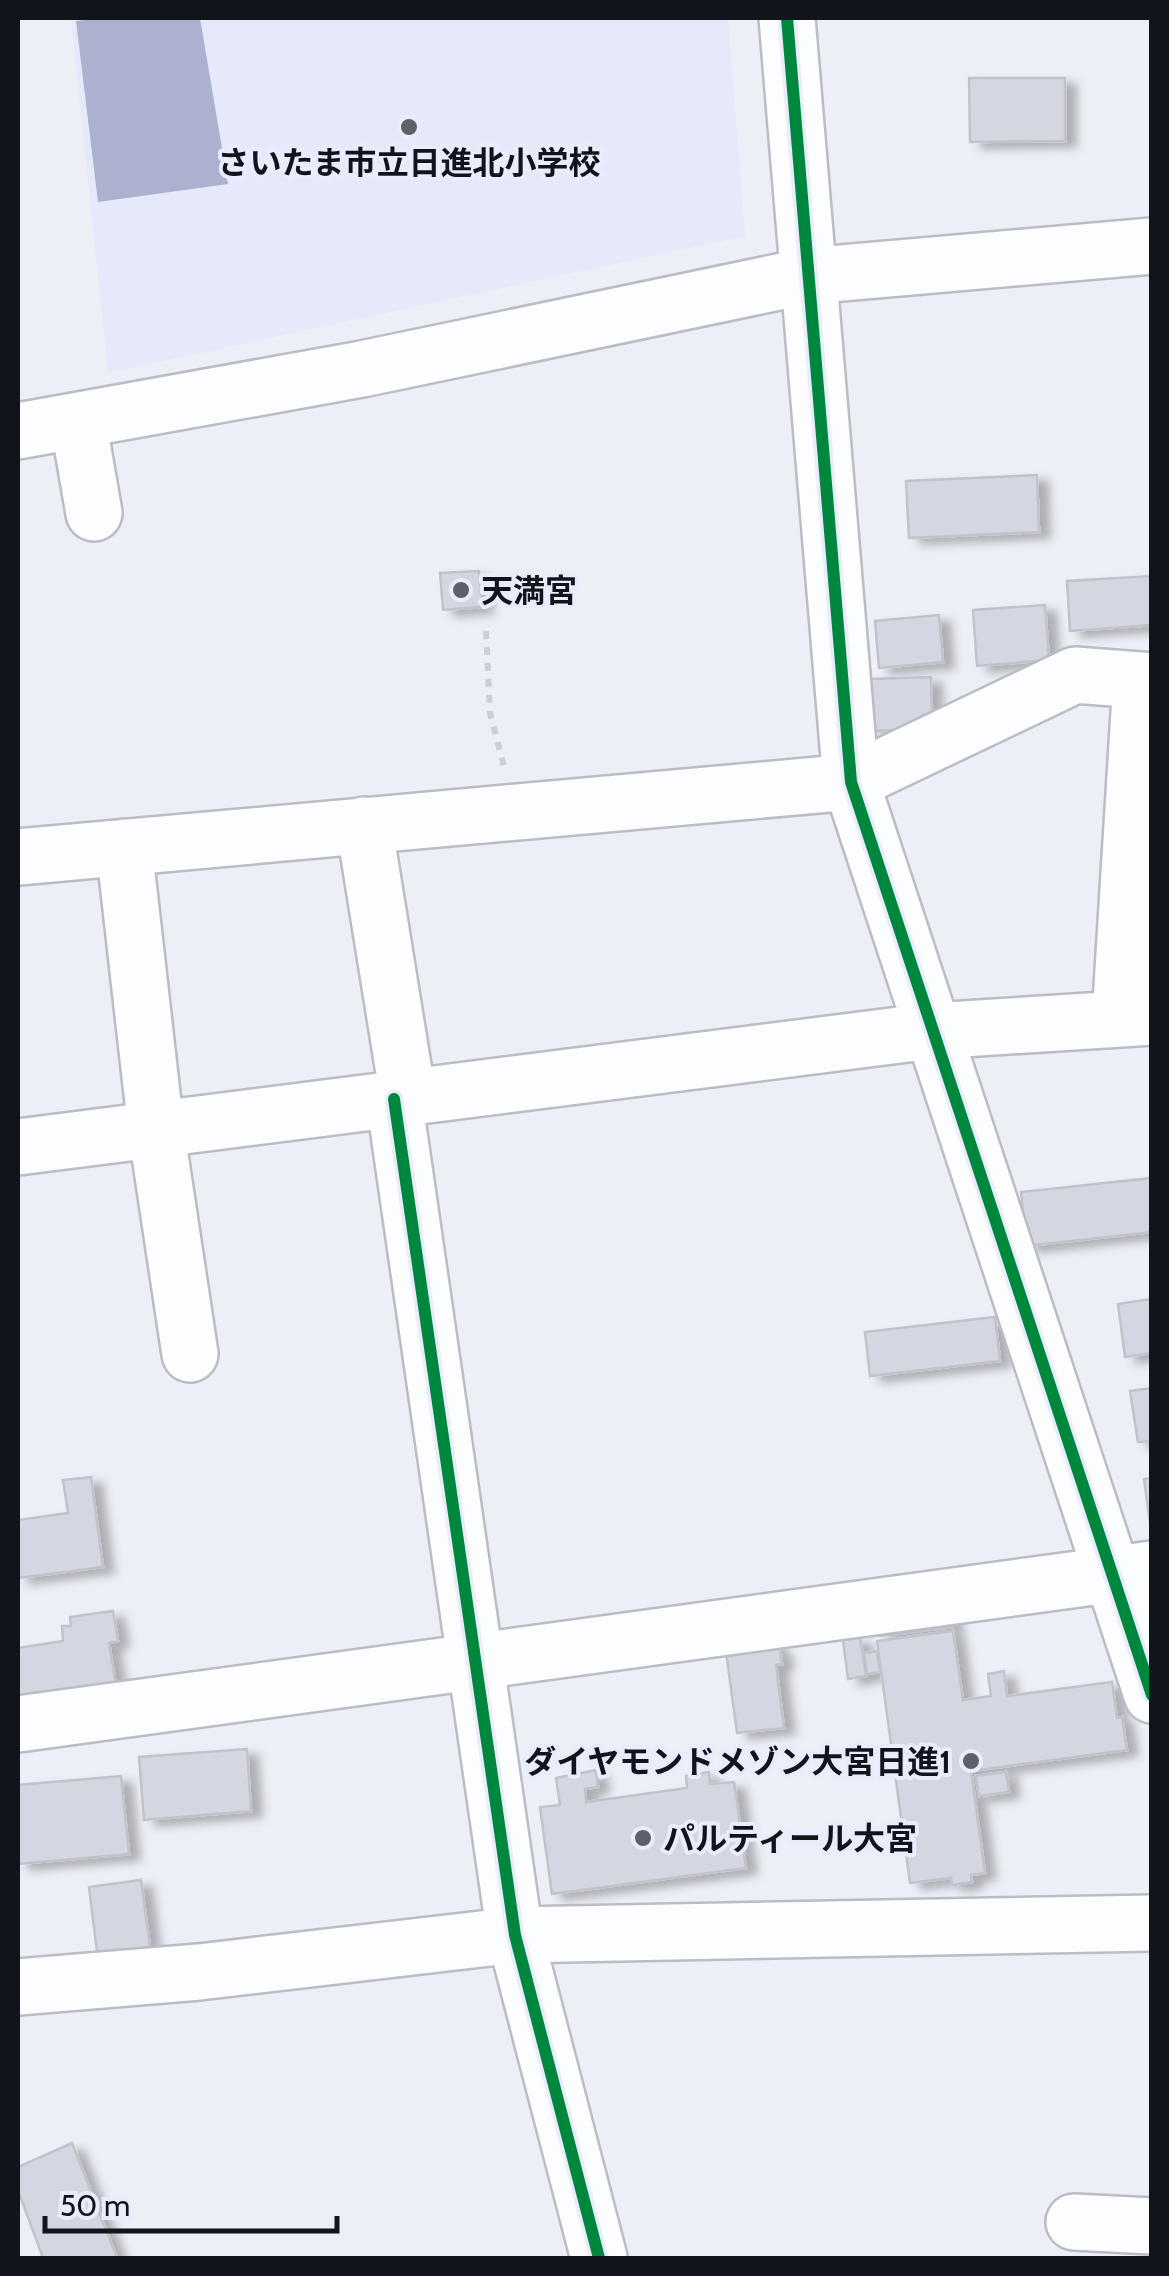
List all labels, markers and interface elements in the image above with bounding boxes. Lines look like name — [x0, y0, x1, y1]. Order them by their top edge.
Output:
marker: さいたま市立日進北小学校 — [398, 116, 420, 138]
place label: さいたま市立日進北小学校 — [217, 143, 601, 182]
place label: 天満宮 — [481, 571, 577, 610]
marker: 天満宮 — [450, 579, 472, 601]
place label: ダイヤモンドメゾン大宮日進1 — [524, 1742, 951, 1781]
marker: ダイヤモンドメゾン大宮日進1 — [960, 1750, 982, 1772]
place label: パルティール大宮 — [663, 1819, 917, 1858]
marker: パルティール大宮 — [632, 1827, 654, 1849]
scale bar — [45, 2171, 338, 2233]
text: 50 m — [60, 2187, 130, 2224]

